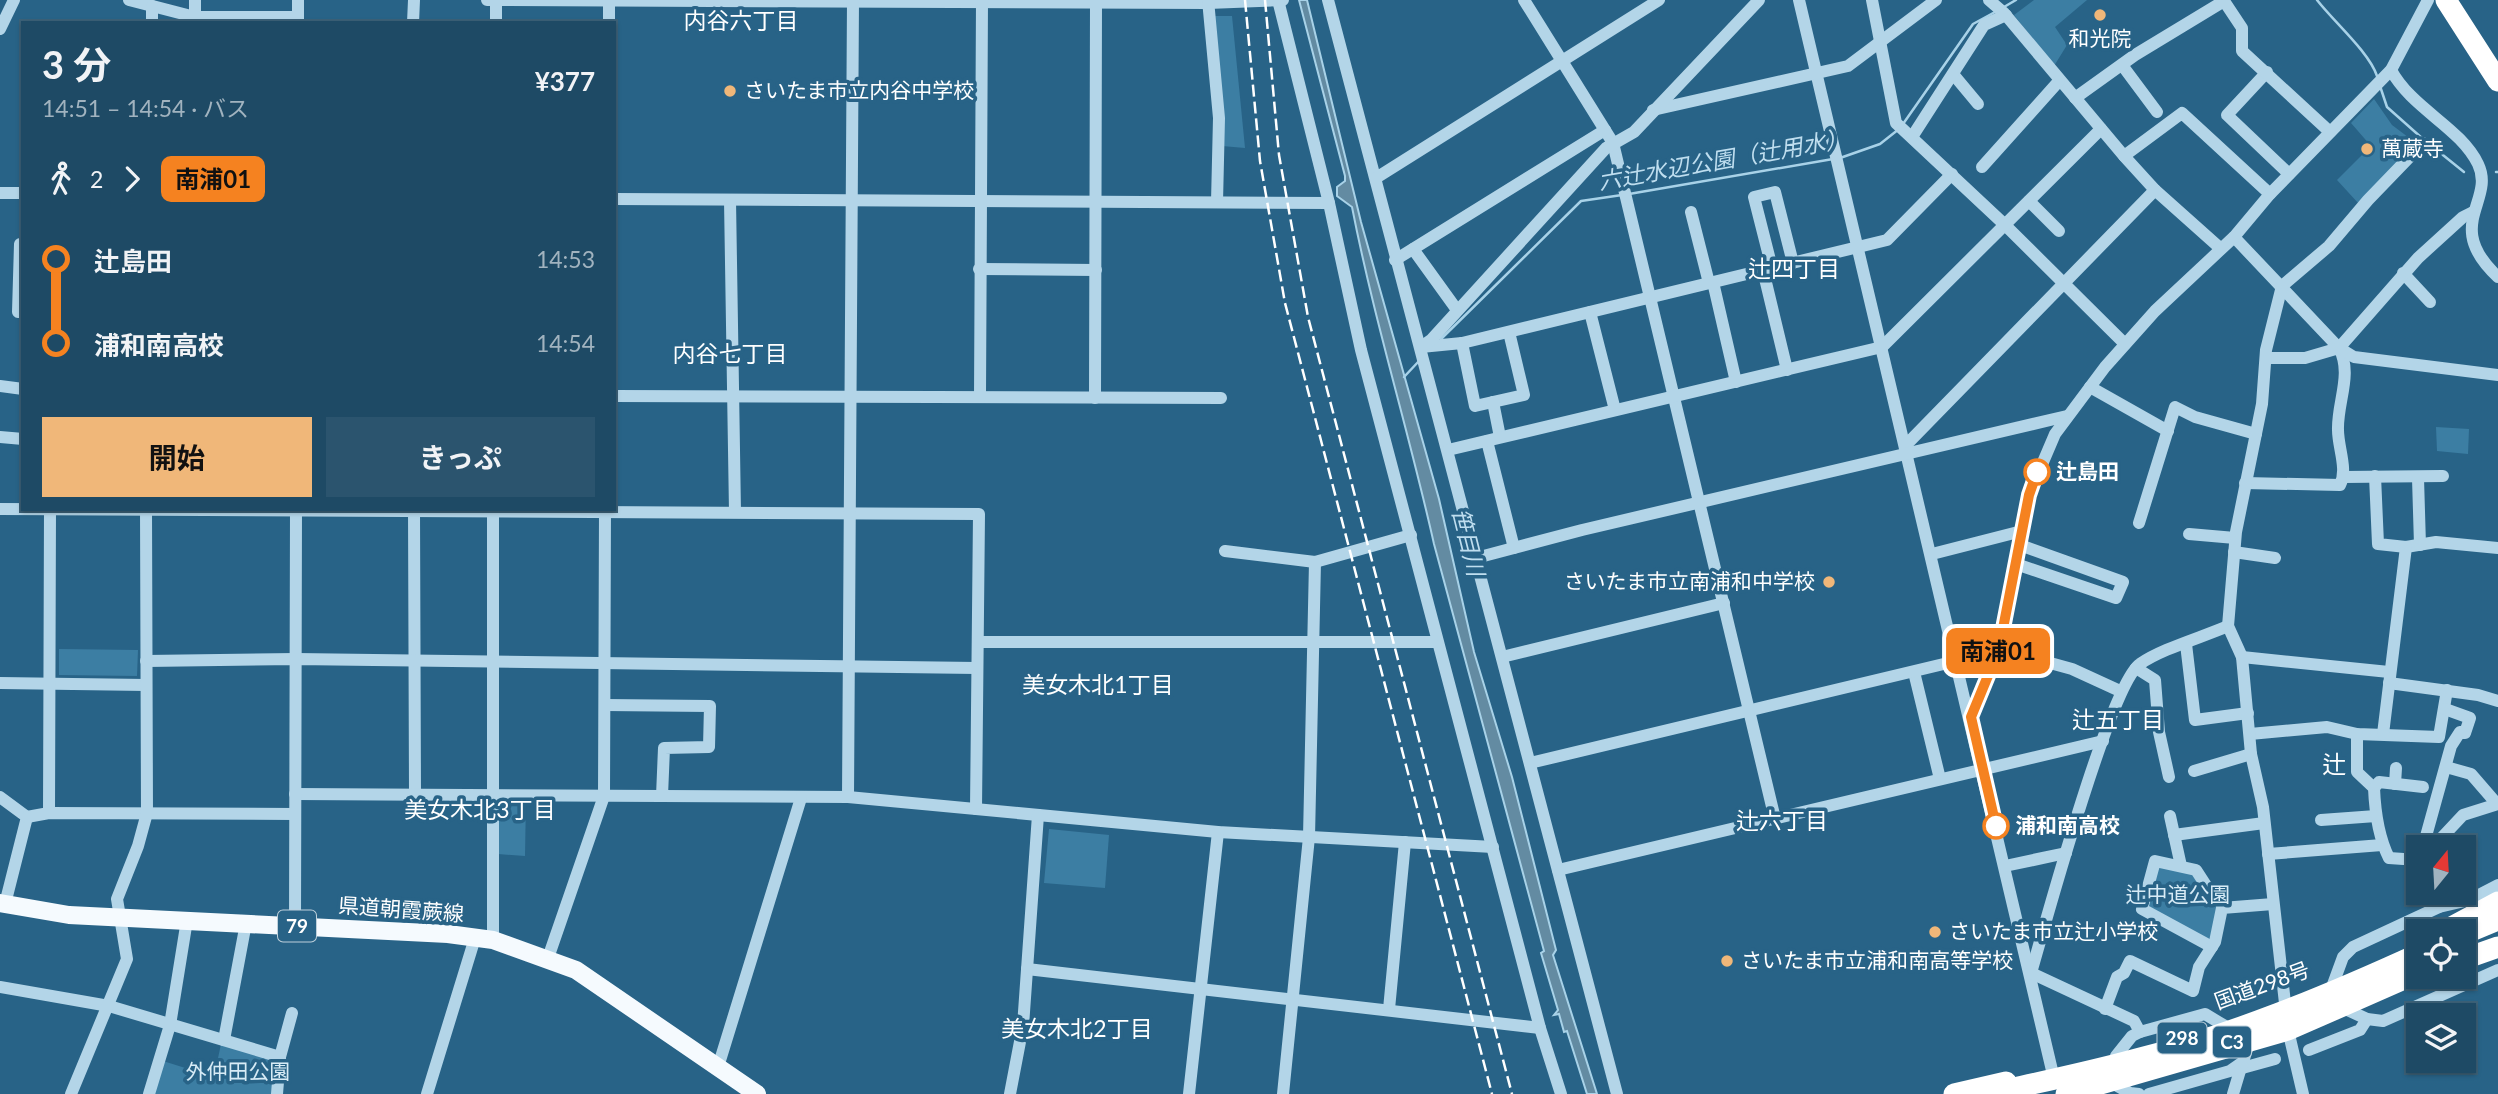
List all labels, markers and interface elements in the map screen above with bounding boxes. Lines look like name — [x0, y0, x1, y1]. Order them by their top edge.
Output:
district label: 内谷六丁目 — [684, 6, 799, 34]
marker: 和光院 — [2092, 7, 2108, 23]
place label: 和光院 — [2069, 25, 2132, 50]
text: 3 分 — [42, 41, 111, 87]
text: ¥377 — [535, 65, 595, 97]
place label: さいたま市立内谷中学校 — [744, 77, 974, 102]
marker: さいたま市立内谷中学校 — [722, 83, 738, 99]
text: 14:51 – 14:54 · バス — [42, 94, 249, 122]
water label: 六辻水辺公園（辻用水） — [1596, 123, 1850, 195]
place label: 萬蔵寺 — [2381, 135, 2444, 160]
marker: 萬蔵寺 — [2359, 141, 2375, 157]
icon: walk — [42, 160, 80, 198]
icon: forward — [113, 160, 151, 198]
text: 南浦01 — [175, 164, 251, 193]
text: 2 — [90, 165, 103, 193]
text: 辻島田 — [94, 245, 172, 277]
text: 14:53 — [536, 245, 595, 273]
district label: 辻四丁目 — [1748, 254, 1840, 282]
text: 浦和南高校 — [94, 329, 224, 361]
text: 14:54 — [536, 329, 595, 357]
district label: 内谷七丁目 — [673, 339, 788, 367]
button: 開始 — [42, 417, 312, 497]
button: きっぷ — [326, 417, 595, 497]
place label: 辻島田 — [2056, 458, 2119, 483]
marker: 辻島田 — [2024, 459, 2050, 485]
water label: 笹目川 — [1447, 505, 1492, 582]
place label: さいたま市立南浦和中学校 — [1564, 568, 1815, 593]
marker: さいたま市立南浦和中学校 — [1821, 574, 1837, 590]
line badge: 南浦01 — [1949, 628, 2047, 674]
text: 南浦01 — [1960, 636, 2036, 665]
district label: 美女木北1丁目 — [1022, 670, 1174, 698]
district label: 辻五丁目 — [2072, 705, 2164, 733]
district label: 辻 — [2322, 749, 2346, 778]
district label: 美女木北3丁目 — [404, 795, 556, 823]
district label: 辻六丁目 — [1736, 806, 1828, 834]
place label: 浦和南高校 — [2015, 812, 2120, 837]
marker: 浦和南高校 — [1983, 813, 2009, 839]
north arrow — [2406, 835, 2476, 905]
map controls — [2406, 835, 2476, 1073]
park label: 辻中道公園 — [2126, 881, 2231, 906]
street label: 県道朝霞蕨線 — [337, 892, 465, 925]
road number: 79 — [278, 910, 316, 942]
place label: さいたま市立辻小学校 — [1949, 918, 2158, 943]
button: locate — [2406, 919, 2476, 989]
marker: さいたま市立辻小学校 — [1927, 924, 1943, 940]
place label: さいたま市立浦和南高等学校 — [1741, 947, 2013, 972]
marker: さいたま市立浦和南高等学校 — [1719, 953, 1735, 969]
street label: 国道298号 — [2210, 956, 2313, 1013]
button: layers — [2406, 1003, 2476, 1073]
district label: 美女木北2丁目 — [1001, 1014, 1153, 1042]
road number: 298 — [2158, 1022, 2206, 1054]
road number: C3 — [2213, 1026, 2251, 1058]
park label: 外仲田公園 — [186, 1058, 291, 1083]

